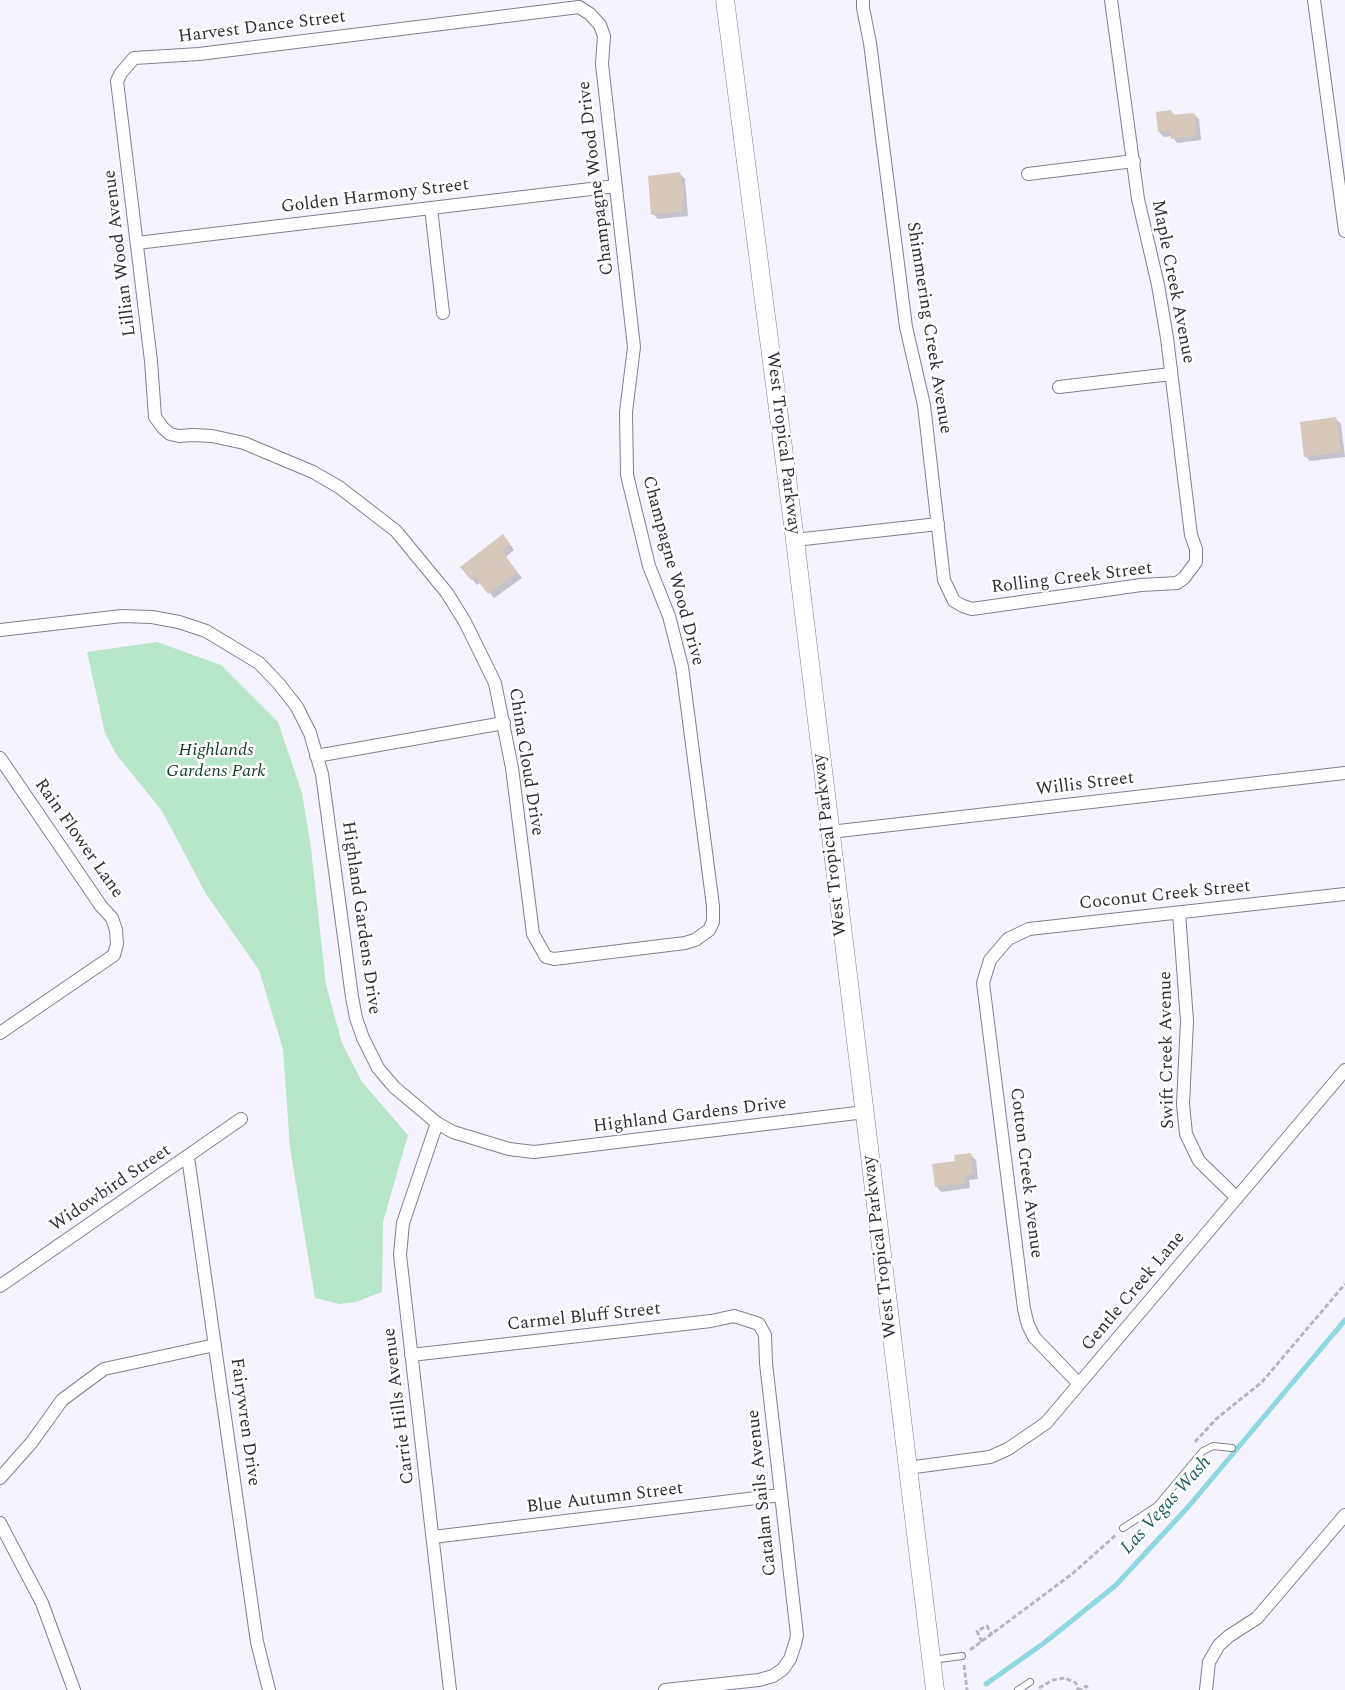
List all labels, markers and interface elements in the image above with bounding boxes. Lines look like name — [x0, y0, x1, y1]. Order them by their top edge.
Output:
street label: Harvest Dance Street — [177, 7, 347, 49]
street label: Champagne Wood Drive — [574, 80, 620, 276]
street label: Lillian Wood Avenue — [100, 168, 142, 338]
street label: Golden Harmony Street — [280, 175, 470, 219]
street label: Maple Creek Avenue — [1146, 198, 1198, 366]
street label: Shimmering Creek Avenue — [901, 220, 955, 436]
street label: West Tropical Parkway — [760, 350, 804, 536]
street label: Champagne Wood Drive — [636, 474, 708, 668]
street label: Rolling Creek Street — [990, 558, 1154, 600]
street label: China Cloud Drive — [503, 686, 547, 838]
park label: Highlands Gardens Park — [166, 740, 266, 782]
street label: West Tropical Parkway — [809, 752, 853, 938]
street label: Willis Street — [1035, 768, 1135, 802]
street label: Rain Flower Lane — [29, 775, 127, 903]
street label: Highland Gardens Drive — [336, 820, 384, 1016]
street label: Coconut Creek Street — [1078, 876, 1252, 916]
street label: Swift Creek Avenue — [1156, 971, 1180, 1129]
street label: Cotton Creek Avenue — [1004, 1086, 1046, 1260]
street label: Highland Gardens Drive — [592, 1093, 788, 1139]
street label: Widowbird Street — [46, 1141, 176, 1237]
street label: West Tropical Parkway — [859, 1154, 903, 1340]
street label: Gentle Creek Lane — [1078, 1228, 1190, 1356]
street label: Carmel Bluff Street — [506, 1299, 662, 1337]
street label: Carrie Hills Avenue — [380, 1327, 420, 1485]
street label: Fairywren Drive — [224, 1356, 264, 1488]
street label: Catalan Sails Avenue — [744, 1409, 782, 1577]
water label: Las Vegas Wash — [1117, 1452, 1217, 1560]
street label: Blue Autumn Street — [525, 1479, 685, 1519]

